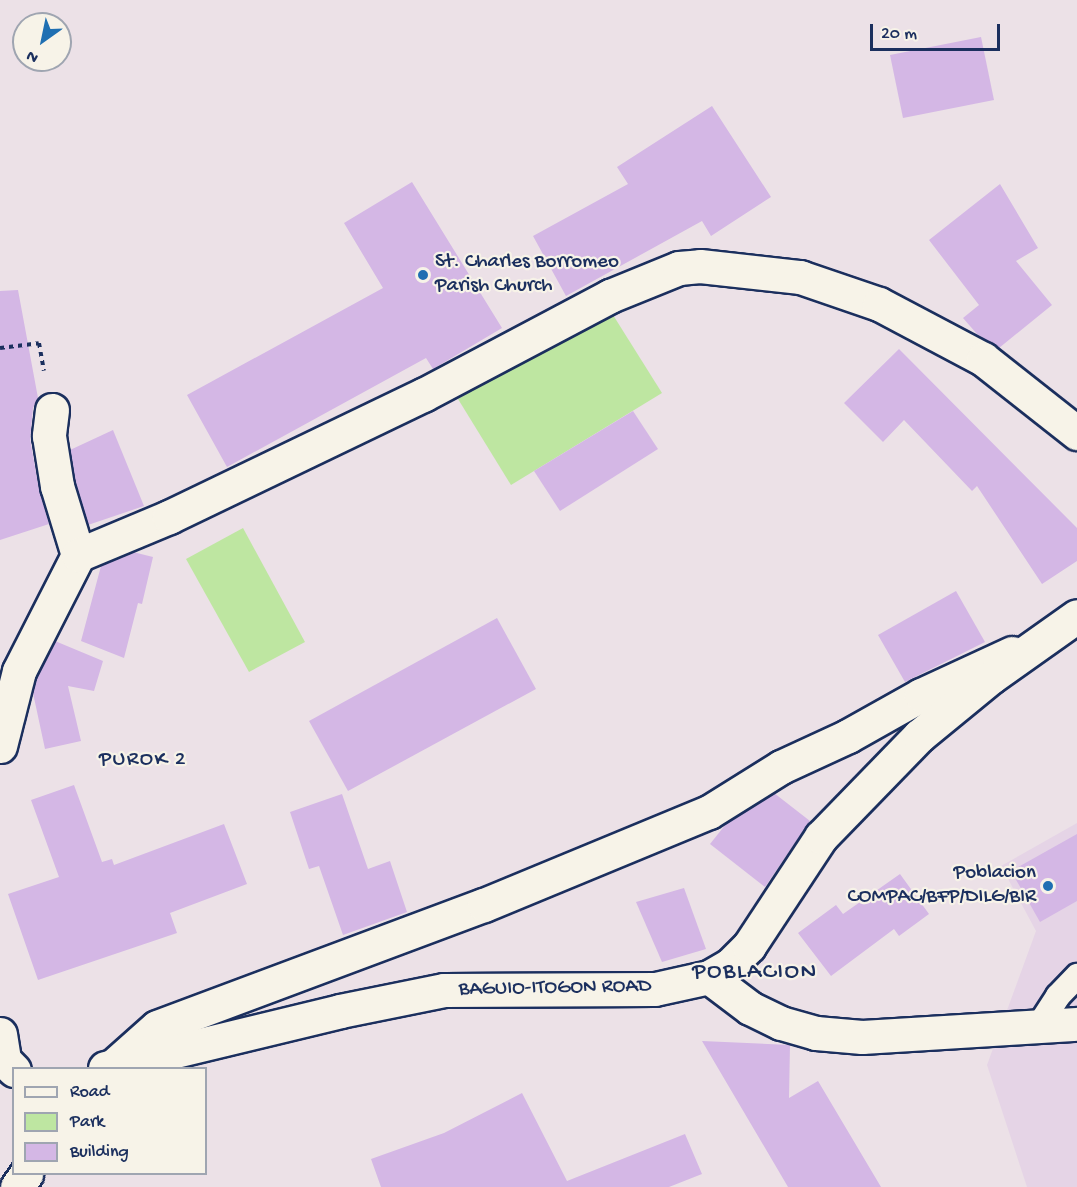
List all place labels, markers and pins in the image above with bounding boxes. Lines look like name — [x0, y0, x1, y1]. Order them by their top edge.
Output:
place label: St. Charles Borromeo Parish Church — [435, 250, 619, 300]
marker: St. Charles Borromeo Parish Church — [416, 268, 430, 282]
place label: Poblacion COMPAC/BFP/DILG/BIR — [847, 861, 1036, 911]
marker: Poblacion COMPAC/BFP/DILG/BIR — [1041, 879, 1055, 893]

